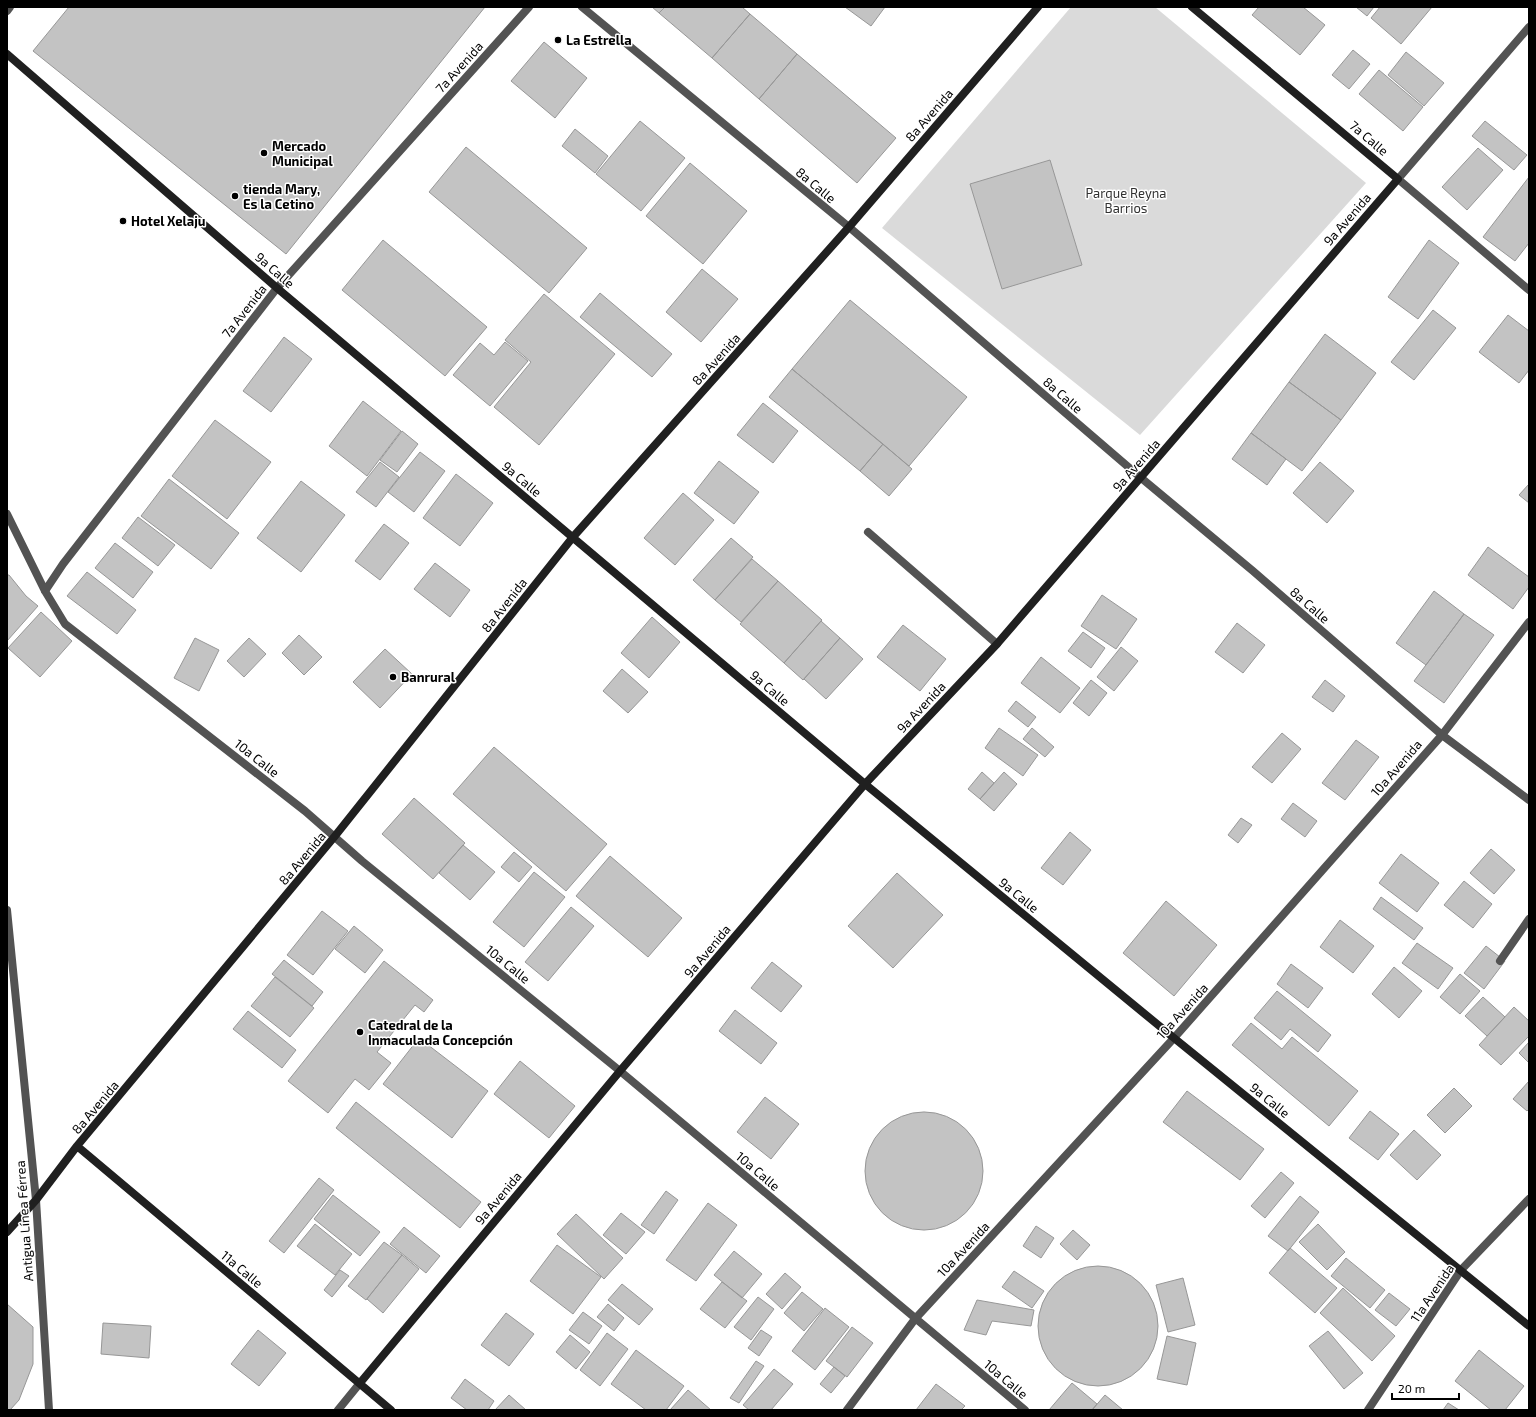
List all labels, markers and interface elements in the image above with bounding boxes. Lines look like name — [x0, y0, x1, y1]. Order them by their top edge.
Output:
place label: La Estrella — [566, 32, 632, 48]
marker: La Estrella — [553, 35, 563, 45]
street label: 7a Avenida — [432, 38, 486, 96]
street label: 8a Avenida — [902, 85, 956, 145]
street label: 7a Calle — [1346, 117, 1392, 159]
place label: Mercado Municipal — [272, 138, 333, 169]
marker: Mercado Municipal — [259, 148, 269, 158]
street label: 8a Calle — [793, 164, 839, 206]
place label: tienda Mary, Es la Cetino — [243, 181, 320, 212]
park label: Parque Reyna Barrios — [1085, 185, 1167, 216]
street label: 9a Avenida — [1320, 190, 1374, 248]
marker: tienda Mary, Es la Cetino — [230, 191, 240, 201]
place label: Hotel Xelaju — [131, 213, 206, 229]
marker: Hotel Xelaju — [118, 216, 128, 226]
street label: 9a Calle — [252, 249, 298, 291]
street label: 7a Avenida — [218, 281, 270, 341]
street label: 8a Avenida — [688, 330, 744, 388]
street label: 8a Calle — [1040, 373, 1086, 417]
street label: 9a Avenida — [1109, 436, 1163, 494]
street label: 9a Calle — [499, 458, 545, 500]
street label: 8a Avenida — [478, 575, 530, 635]
street label: 8a Calle — [1287, 583, 1333, 627]
street label: 9a Calle — [747, 667, 793, 709]
place label: Banrural — [401, 669, 456, 685]
marker: Banrural — [388, 672, 398, 682]
street label: 9a Avenida — [893, 678, 949, 736]
street label: 10a Calle — [231, 736, 283, 780]
street label: 10a Avenida — [1367, 736, 1425, 800]
street label: 8a Avenida — [275, 828, 329, 888]
street label: 9a Calle — [996, 874, 1042, 916]
street label: 9a Avenida — [680, 921, 734, 981]
street label: 10a Calle — [483, 941, 533, 987]
street label: 10a Avenida — [1153, 980, 1211, 1042]
place label: Catedral de la Inmaculada Concepción — [368, 1017, 513, 1048]
marker: Catedral de la Inmaculada Concepción — [355, 1027, 365, 1037]
street label: 8a Avenida — [68, 1077, 122, 1137]
street label: 9a Calle — [1247, 1079, 1293, 1121]
street label: 10a Calle — [733, 1148, 783, 1194]
street label: Antigua Línea Férrea — [12, 1160, 36, 1282]
street label: 9a Avenida — [471, 1168, 525, 1228]
street label: 10a Avenida — [933, 1218, 993, 1280]
street label: 11a Calle — [218, 1247, 266, 1291]
street label: 11a Avenida — [1407, 1261, 1457, 1325]
street label: 10a Calle — [981, 1356, 1031, 1402]
scale bar — [1392, 1375, 1459, 1401]
text: 20 m — [1398, 1381, 1425, 1395]

